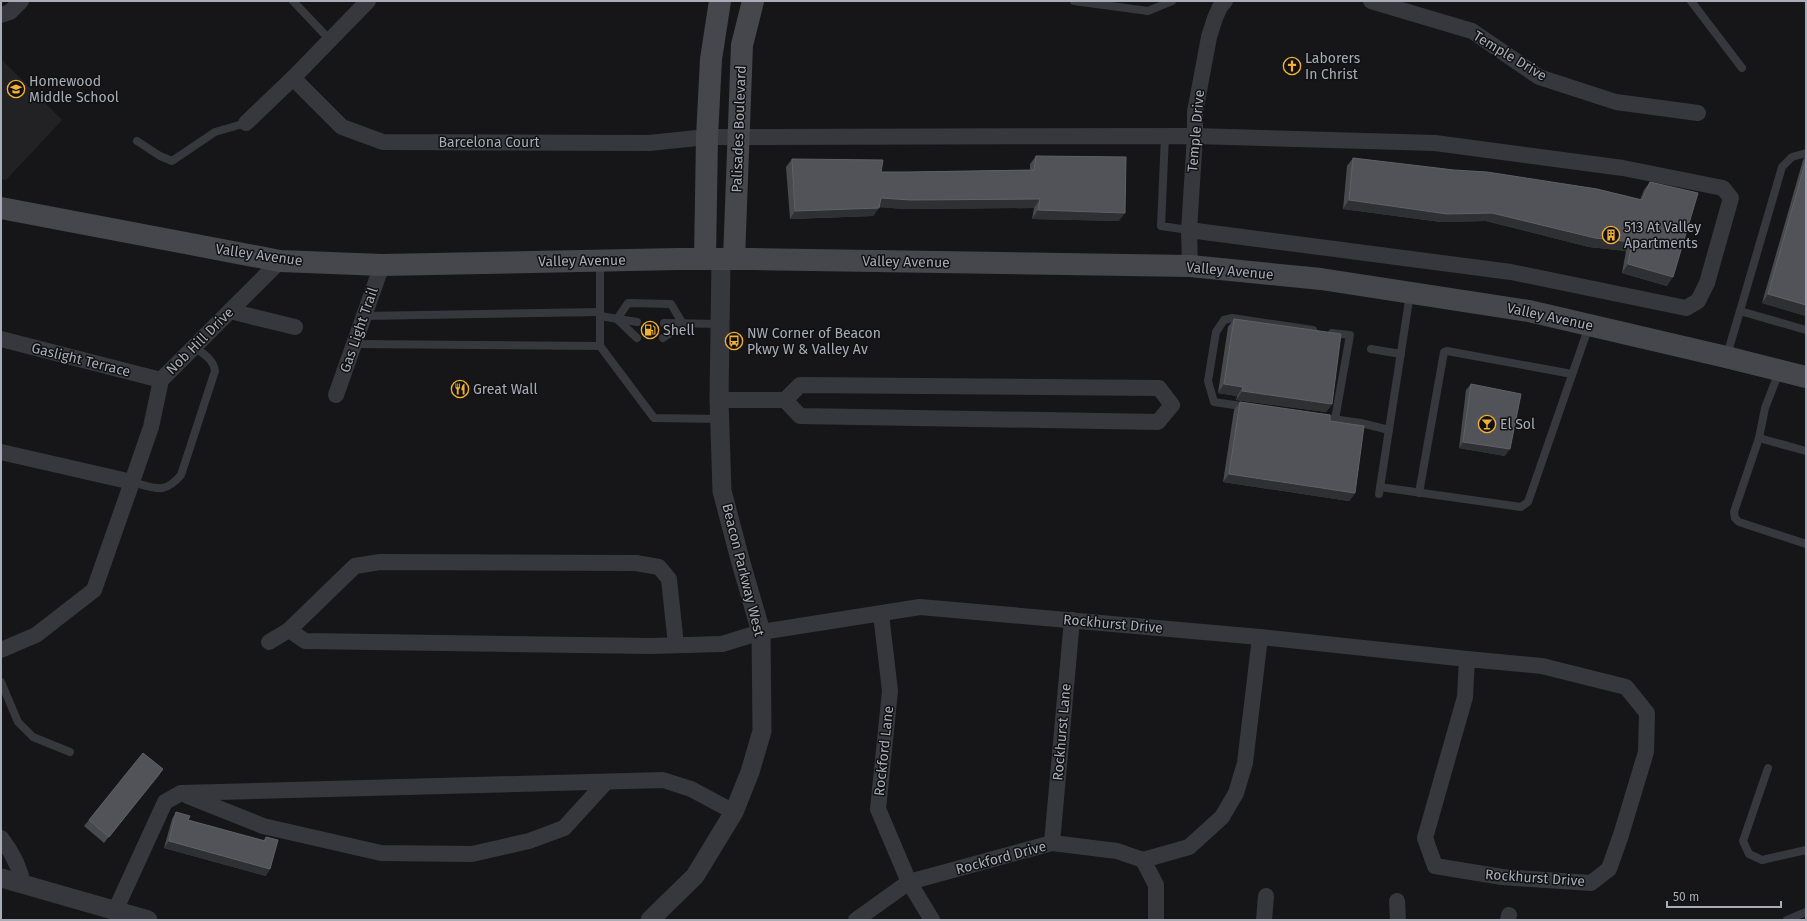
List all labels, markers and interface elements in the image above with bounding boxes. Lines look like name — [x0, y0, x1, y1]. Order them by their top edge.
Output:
street label: Temple Drive — [1470, 27, 1550, 85]
place label: Laborers In Christ — [1305, 50, 1361, 83]
church icon: Laborers In Christ — [1282, 56, 1302, 76]
street label: Palisades Boulevard — [728, 65, 750, 193]
place label: Homewood Middle School — [29, 73, 119, 106]
school or university icon: Homewood Middle School — [6, 79, 26, 99]
street label: Temple Drive — [1184, 89, 1208, 173]
street label: Barcelona Court — [438, 134, 541, 151]
place label: 513 At Valley Apartments — [1624, 219, 1701, 252]
building icon: 513 At Valley Apartments — [1601, 225, 1621, 245]
street label: Valley Avenue — [215, 240, 303, 270]
street label: Valley Avenue — [538, 252, 626, 270]
street label: Valley Avenue — [862, 253, 950, 271]
street label: Valley Avenue — [1186, 259, 1274, 283]
street label: Gas Light Trail — [336, 285, 382, 375]
street label: Valley Avenue — [1505, 300, 1595, 334]
street label: Nob Hill Drive — [163, 304, 237, 378]
fuel station icon: Shell — [640, 320, 660, 340]
place label: Shell — [663, 322, 695, 339]
place label: NW Corner of Beacon Pkwy W & Valley Av — [747, 325, 881, 358]
bus stop icon: NW Corner of Beacon Pkwy W & Valley Av — [724, 331, 744, 351]
street label: Gaslight Terrace — [30, 340, 132, 380]
restaurant icon: Great Wall — [450, 379, 470, 399]
place label: Great Wall — [473, 381, 538, 398]
bar icon: El Sol — [1477, 414, 1497, 434]
place label: El Sol — [1500, 416, 1535, 433]
street label: Beacon Parkway West — [718, 502, 768, 639]
street label: Rockhurst Drive — [1062, 611, 1164, 637]
street label: Rockhurst Lane — [1049, 683, 1075, 781]
street label: Rockford Lane — [871, 705, 897, 797]
street label: Rockford Drive — [954, 838, 1048, 878]
street label: Rockhurst Drive — [1485, 866, 1585, 890]
scale bar — [1667, 883, 1781, 909]
text: 50 m — [1673, 890, 1699, 904]

